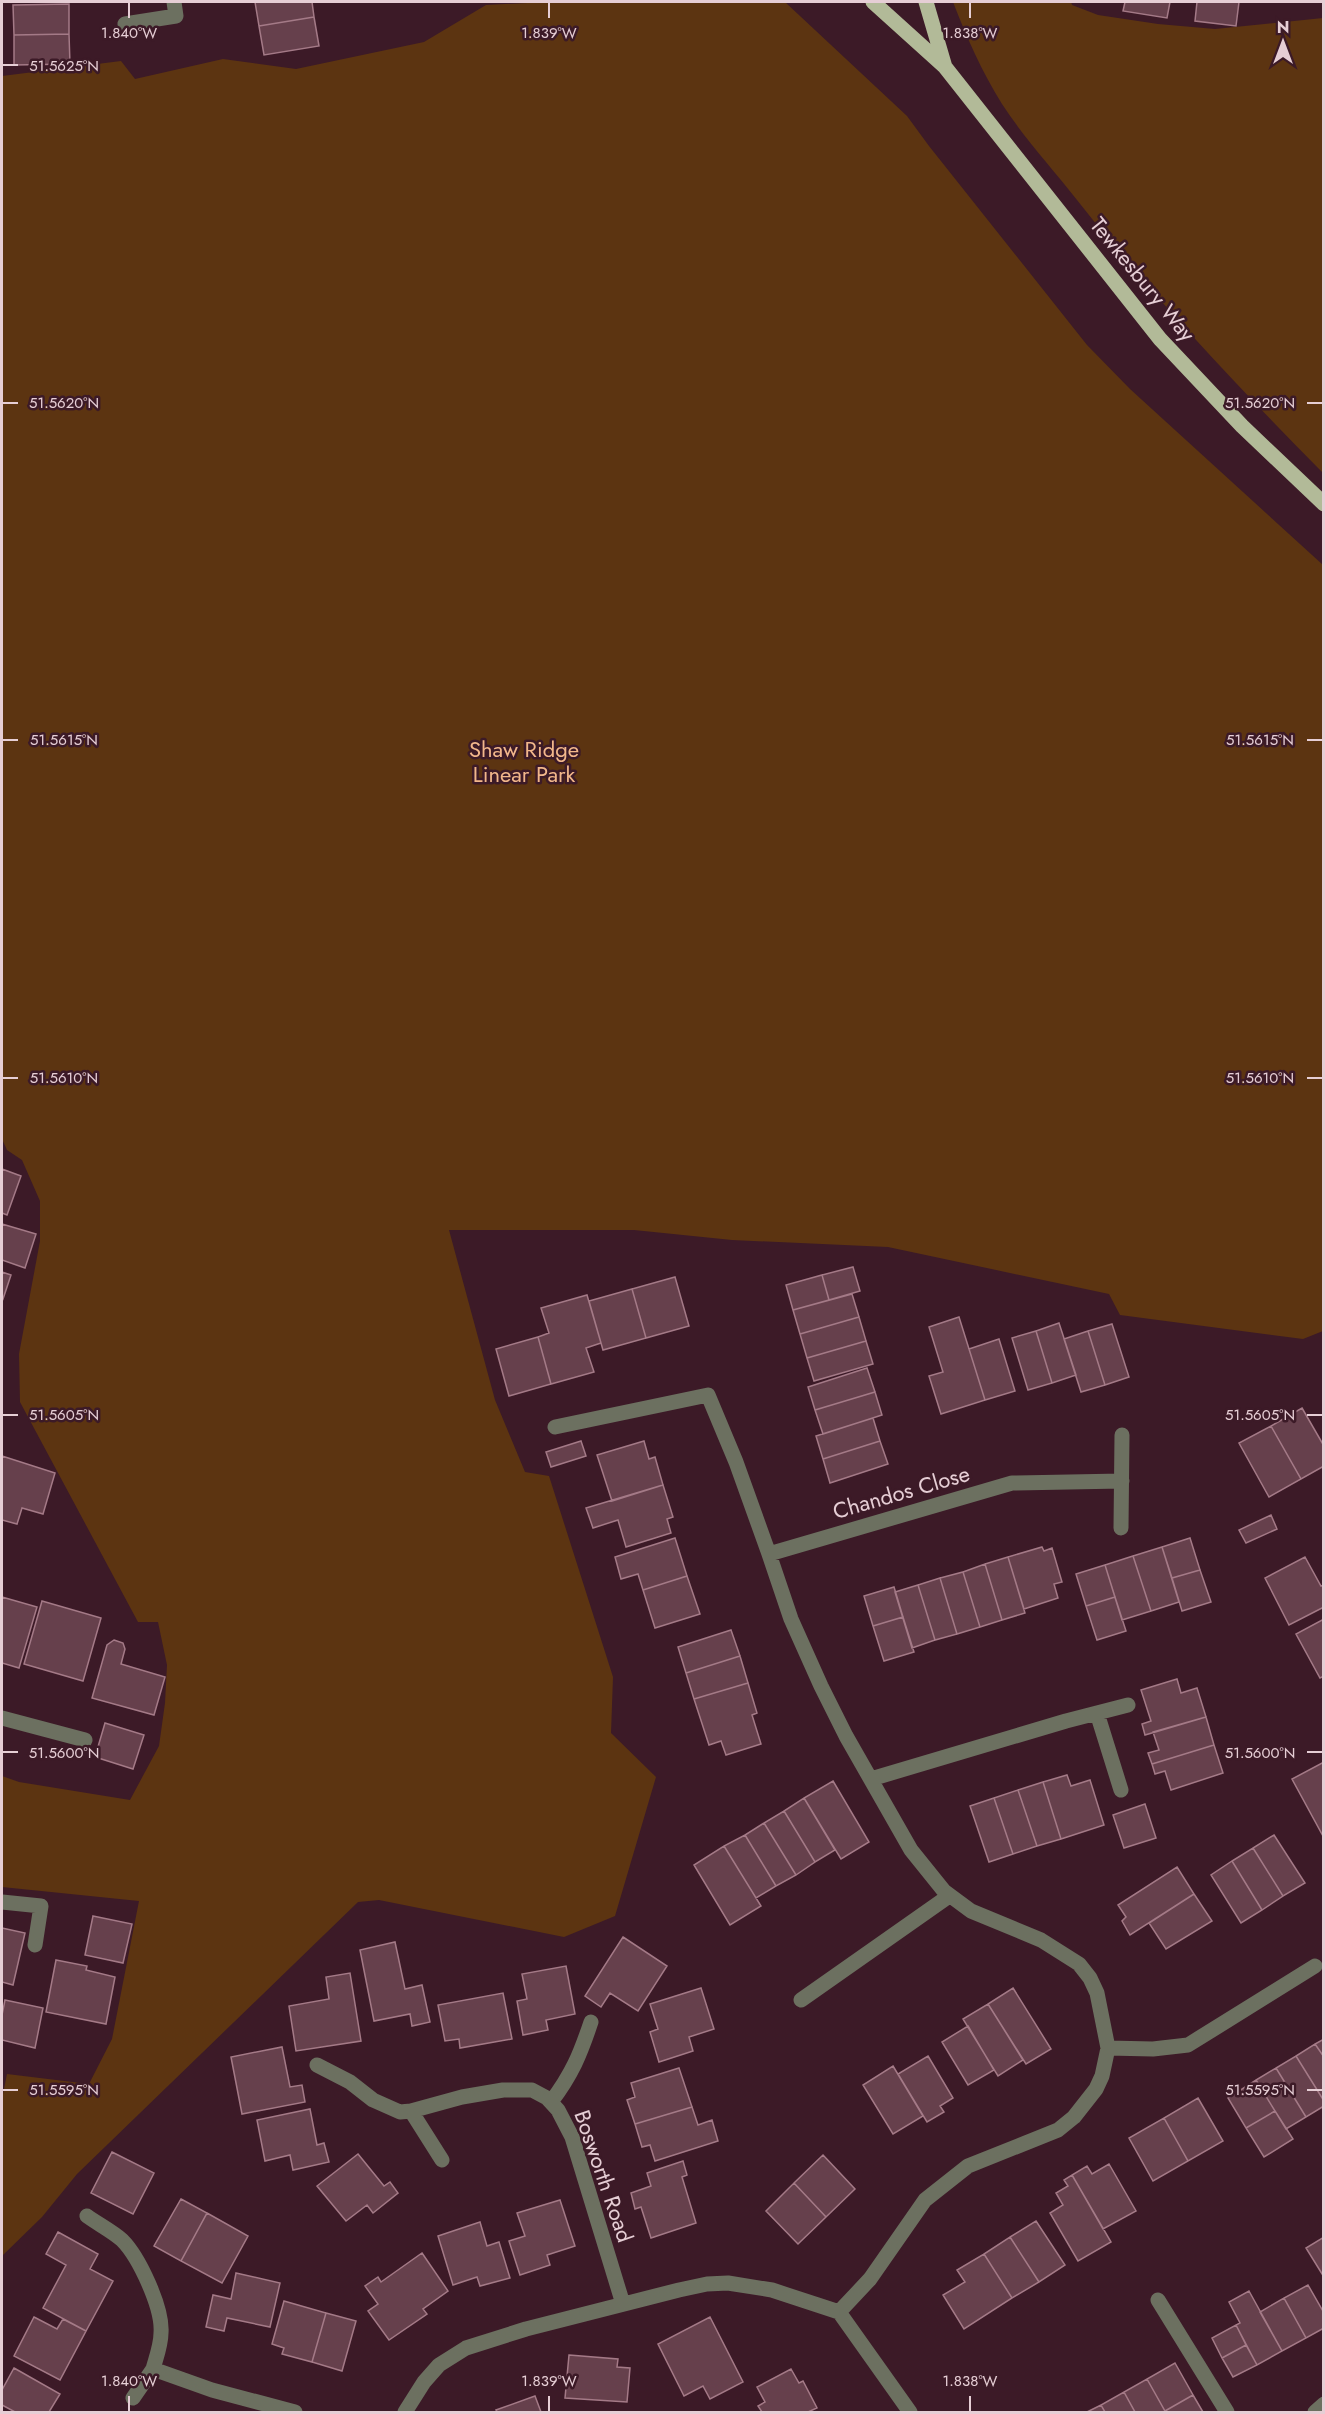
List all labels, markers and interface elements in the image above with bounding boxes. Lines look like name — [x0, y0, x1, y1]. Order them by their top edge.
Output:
north arrow — [1253, 12, 1313, 72]
text: N — [1277, 16, 1289, 39]
text: 1.840°W — [101, 22, 157, 44]
text: 1.839°W — [521, 22, 577, 44]
text: 1.838°W — [943, 22, 998, 44]
text: 51.5625°N — [29, 55, 99, 77]
street label: Tewkesbury Way — [1083, 210, 1203, 348]
text: 51.5620°N — [29, 392, 99, 414]
text: 51.5620°N — [1225, 392, 1295, 414]
text: 51.5615°N — [30, 729, 98, 751]
text: 51.5615°N — [1226, 729, 1294, 751]
park label: Shaw Ridge Linear Park — [469, 733, 579, 790]
text: 51.5610°N — [30, 1067, 98, 1089]
text: 51.5610°N — [1226, 1067, 1294, 1089]
text: 51.5605°N — [29, 1404, 99, 1426]
text: 51.5605°N — [1225, 1404, 1295, 1426]
street label: Chandos Close — [829, 1457, 973, 1527]
text: 51.5600°N — [29, 1742, 99, 1764]
text: 51.5600°N — [1225, 1742, 1295, 1764]
text: 51.5595°N — [29, 2079, 99, 2101]
text: 51.5595°N — [1225, 2079, 1295, 2101]
street label: Bosworth Road — [566, 2105, 642, 2247]
text: 1.840°W — [101, 2370, 157, 2392]
text: 1.839°W — [521, 2370, 577, 2392]
text: 1.838°W — [943, 2370, 998, 2392]

